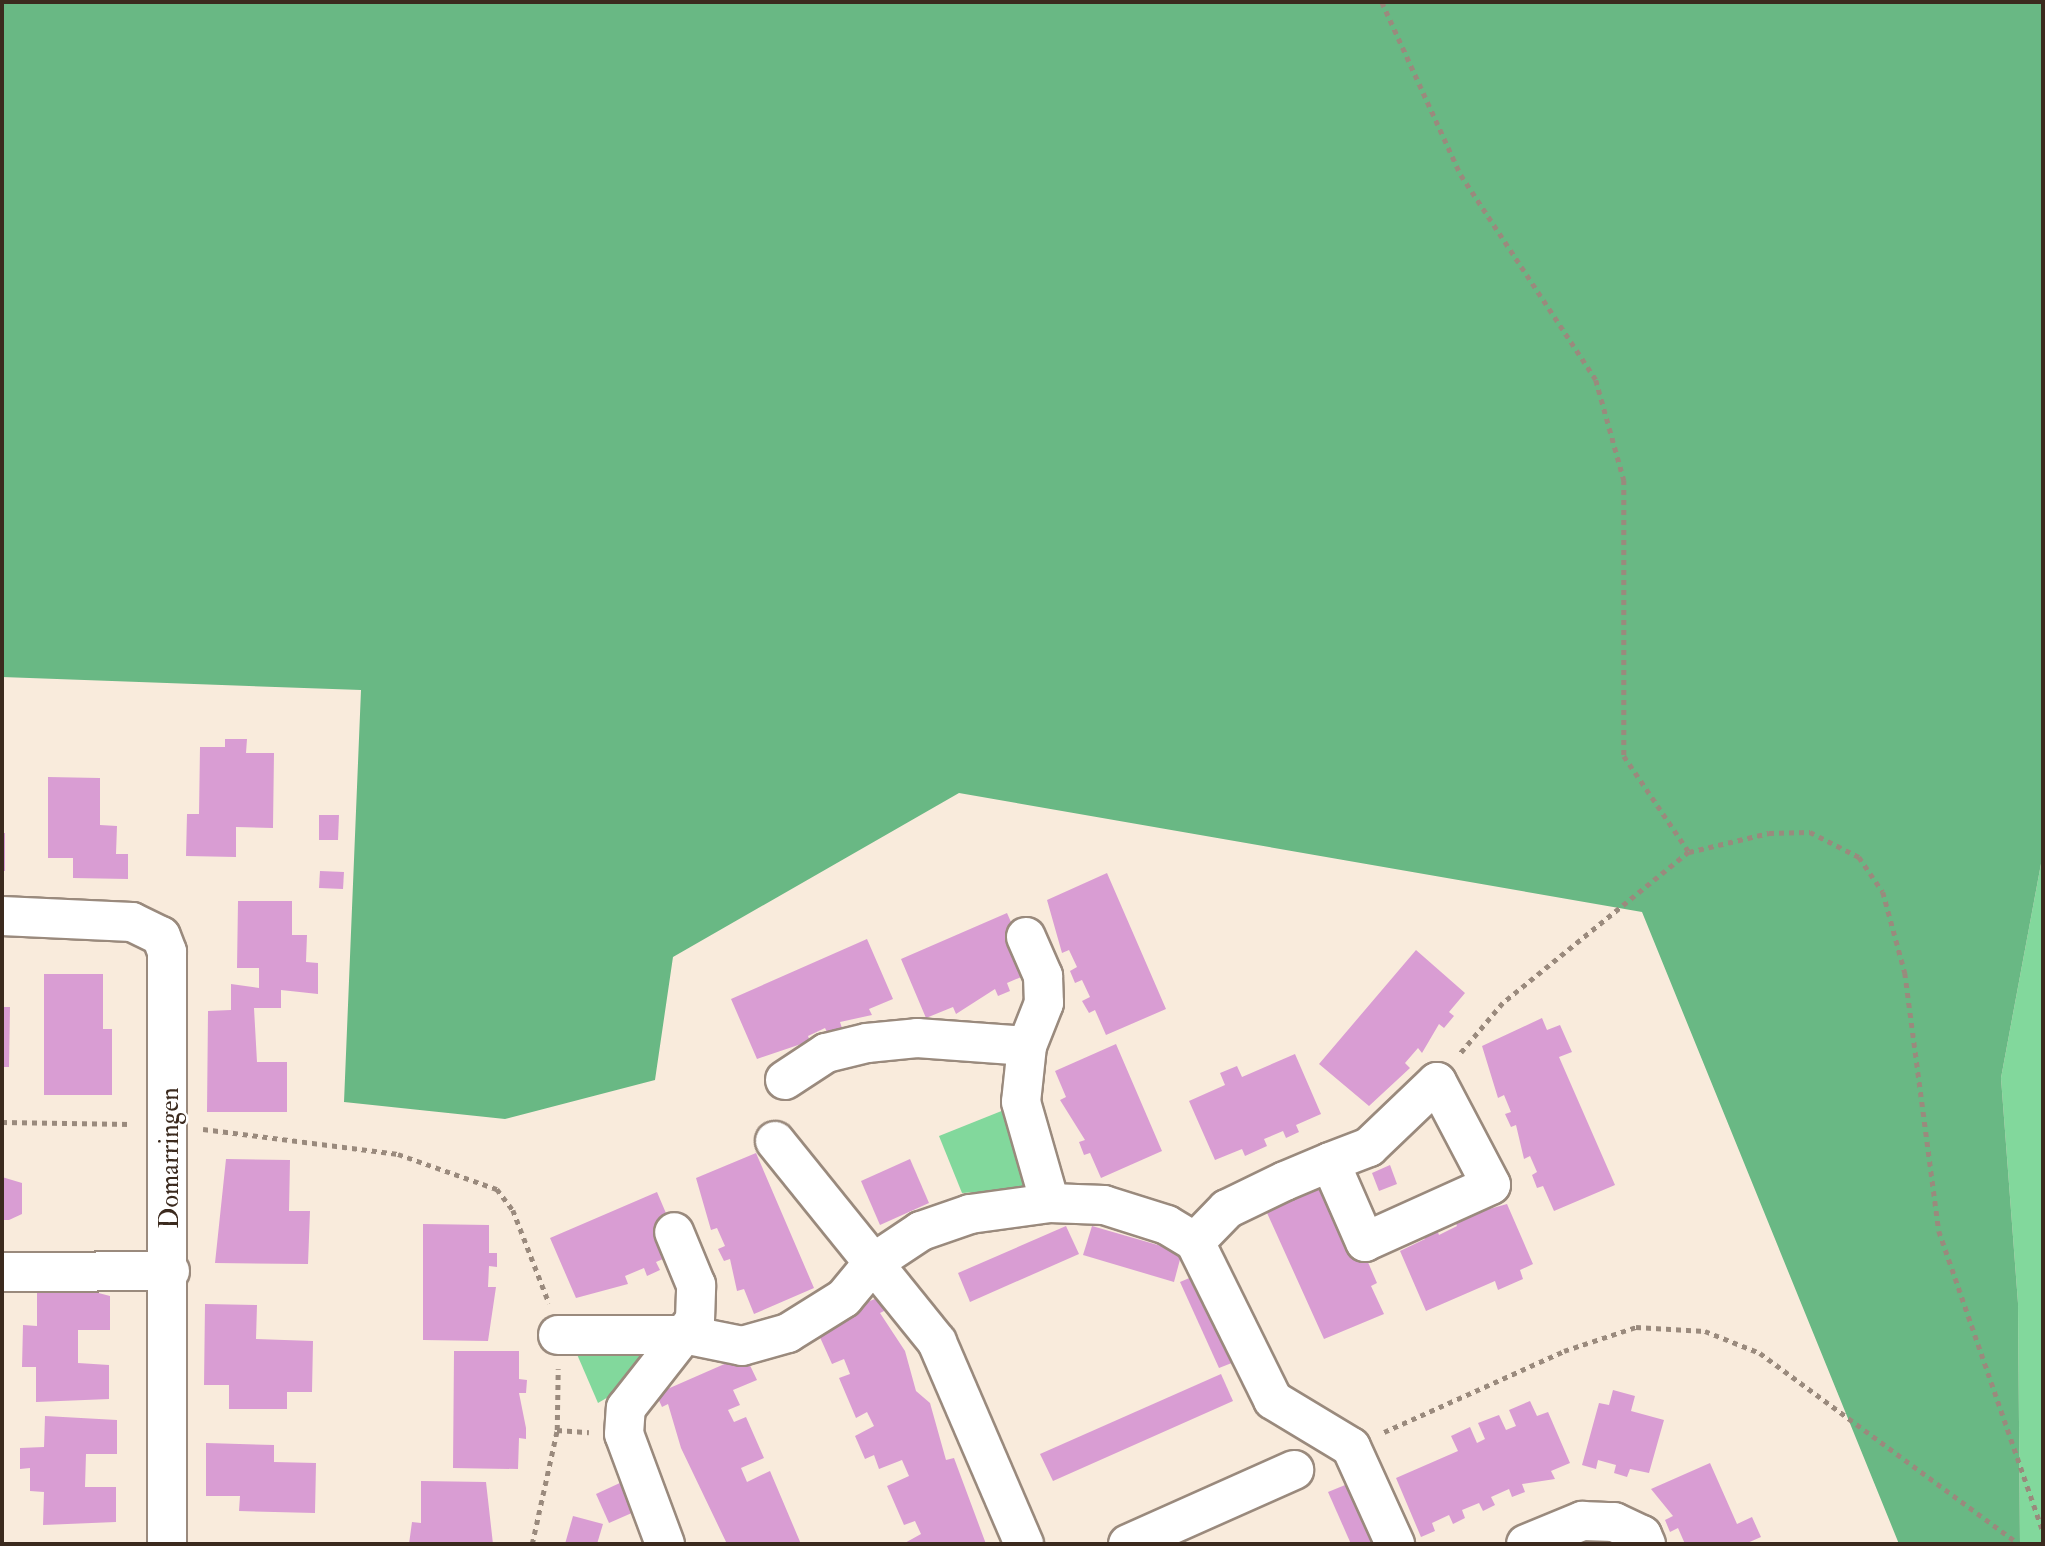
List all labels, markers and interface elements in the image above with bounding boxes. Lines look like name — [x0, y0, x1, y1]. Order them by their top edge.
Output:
street label: Domarringen — [155, 1087, 187, 1229]

